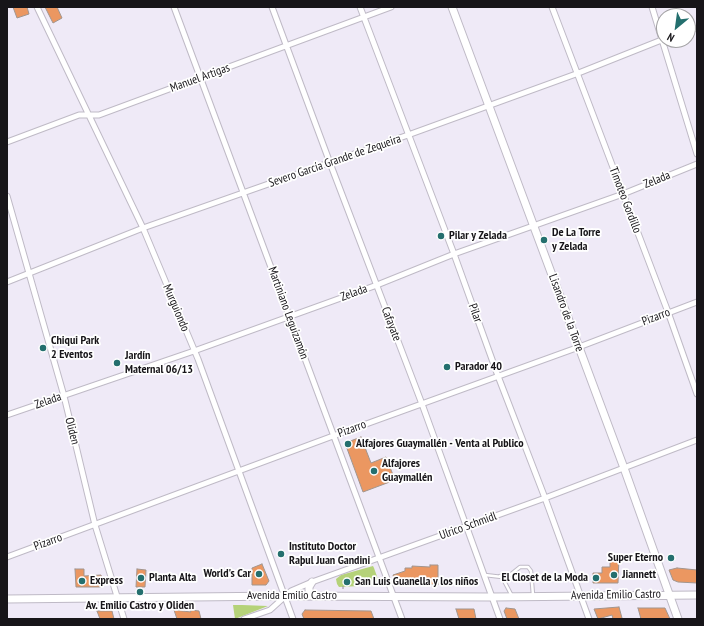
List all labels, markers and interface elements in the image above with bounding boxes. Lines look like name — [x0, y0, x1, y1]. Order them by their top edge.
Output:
north arrow — [656, 8, 696, 48]
text: N — [665, 30, 677, 45]
street label: Manuel Artigas — [168, 61, 232, 95]
street label: Severo García Grande de Zequeira — [267, 132, 403, 190]
street label: Timoteo Gordillo — [606, 165, 644, 235]
street label: Zelada — [642, 168, 672, 192]
place label: De La Torre y Zelada — [552, 226, 600, 254]
place label: Pilar y Zelada — [449, 229, 507, 243]
marker: Pilar y Zelada — [436, 231, 446, 241]
marker: De La Torre y Zelada — [539, 235, 549, 245]
street label: Martiniano Leguizamón — [265, 265, 311, 361]
street label: Lisandro de la Torre — [545, 272, 587, 354]
street label: Murguiondo — [160, 282, 192, 334]
street label: Zelada — [339, 282, 369, 304]
street label: Pilar — [465, 302, 485, 324]
street label: Cafayate — [378, 305, 404, 343]
street label: Pizarro — [640, 305, 672, 329]
place label: Chiqui Park 2 Eventos — [51, 334, 99, 362]
marker: Chiqui Park 2 Eventos — [38, 343, 48, 353]
place label: Jardín Maternal 06/13 — [125, 349, 193, 377]
marker: Jardín Maternal 06/13 — [112, 358, 122, 368]
place label: Parador 40 — [455, 360, 502, 374]
marker: Parador 40 — [442, 362, 452, 372]
street label: Zelada — [33, 390, 63, 412]
street label: Oliden — [62, 416, 82, 446]
street label: Pizarro — [336, 417, 368, 441]
place label: Alfajores Guaymallén - Venta al Publico — [356, 437, 523, 451]
marker: Alfajores Guaymallén - Venta al Publico — [343, 439, 353, 449]
place label: Alfajores Guaymallén — [382, 457, 432, 485]
marker: Alfajores Guaymallén — [369, 466, 379, 476]
street label: Ulrico Schmidl — [437, 509, 499, 543]
street label: Pizarro — [32, 530, 64, 554]
place label: Instituto Doctor Raþul Juan Gandini — [289, 540, 370, 568]
marker: Instituto Doctor Raþul Juan Gandini — [276, 549, 286, 559]
place label: Super Eterno — [608, 551, 663, 565]
marker: Super Eterno — [666, 553, 676, 563]
place label: World's Car — [203, 567, 251, 581]
place label: Jiannett — [622, 568, 656, 582]
marker: World's Car — [254, 569, 264, 579]
marker: Jiannett — [609, 570, 619, 580]
place label: Planta Alta — [149, 571, 196, 585]
place label: El Closet de la Moda — [502, 571, 588, 585]
marker: Planta Alta — [136, 573, 146, 583]
marker: El Closet de la Moda — [591, 573, 601, 583]
place label: Express — [90, 574, 123, 588]
place label: San Luis Guanella y los niños — [355, 575, 478, 589]
marker: Express — [77, 576, 87, 586]
marker: San Luis Guanella y los niños — [342, 577, 352, 587]
marker: Av. Emilio Castro y Oliden — [135, 587, 145, 597]
street label: Avenida Emilio Castro — [571, 587, 661, 603]
street label: Avenida Emilio Castro — [247, 589, 337, 603]
place label: Av. Emilio Castro y Oliden — [86, 599, 194, 613]

